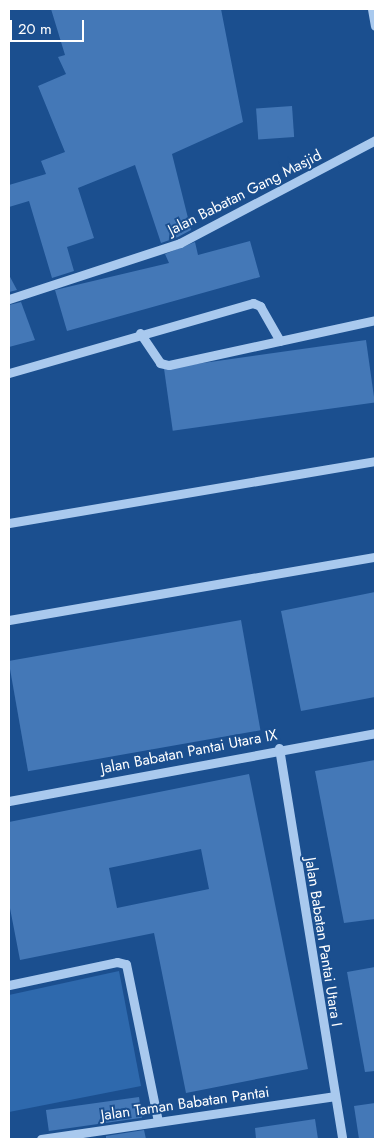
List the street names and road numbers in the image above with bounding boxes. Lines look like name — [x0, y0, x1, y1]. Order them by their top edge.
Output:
street label: Jalan Babatan Gang Masjid — [165, 146, 325, 240]
street label: Jalan Babatan Pantai Utara IX — [99, 726, 279, 778]
street label: Jalan Babatan Pantai Utara I — [301, 856, 345, 1028]
street label: Jalan Taman Babatan Pantai — [100, 1083, 270, 1125]

